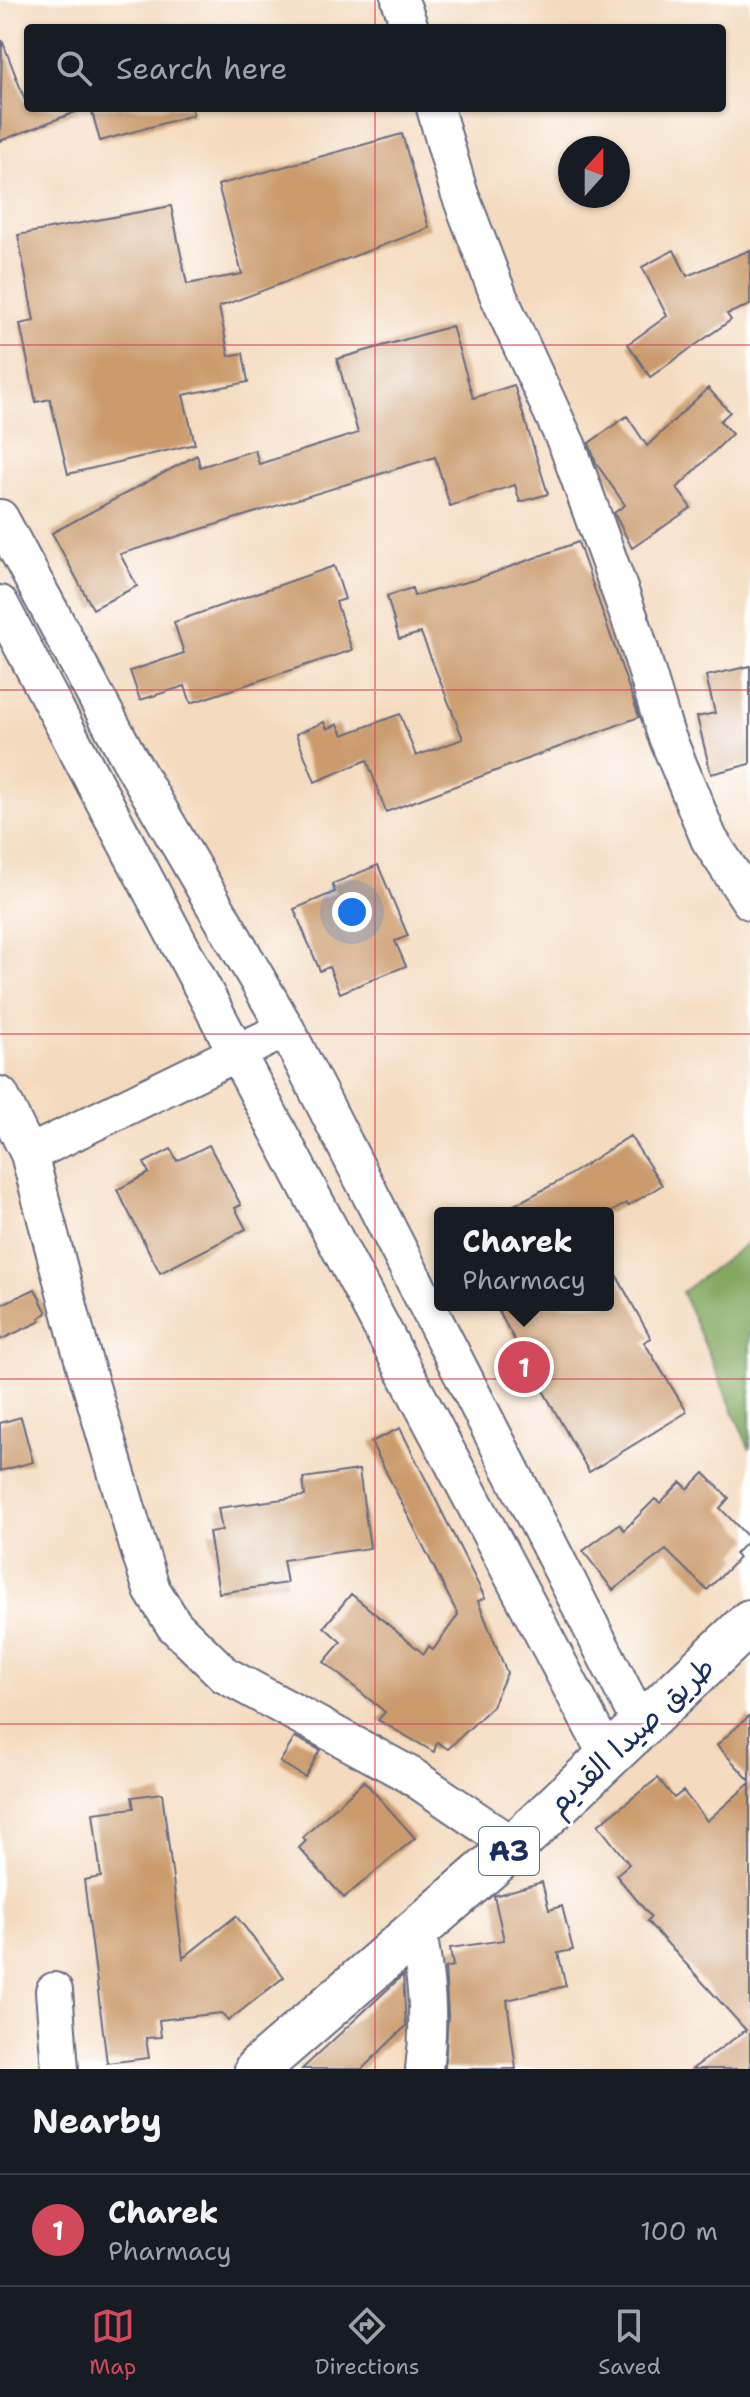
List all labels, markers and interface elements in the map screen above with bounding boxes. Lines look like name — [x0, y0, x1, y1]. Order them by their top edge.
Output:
search box — [24, 24, 726, 112]
icon: search — [52, 46, 96, 90]
text: Search here — [116, 48, 287, 89]
north arrow — [558, 136, 630, 208]
your location — [332, 892, 372, 932]
popup — [434, 1207, 614, 1311]
text: Charek — [462, 1221, 573, 1262]
text: Pharmacy — [462, 1262, 586, 1297]
pin: 1 — [498, 1337, 550, 1397]
street label: طريق صيدا القديم — [538, 1647, 726, 1826]
road number: A3 — [479, 1827, 539, 1875]
text: Nearby — [32, 2098, 162, 2144]
text: Charek — [108, 2192, 219, 2233]
text: 1 — [52, 2213, 64, 2248]
text: 100 m — [640, 2213, 718, 2248]
text: Pharmacy — [108, 2233, 232, 2268]
tab: Map — [89, 2304, 136, 2381]
tab: Directions — [315, 2304, 420, 2381]
tab: Saved — [598, 2304, 661, 2381]

